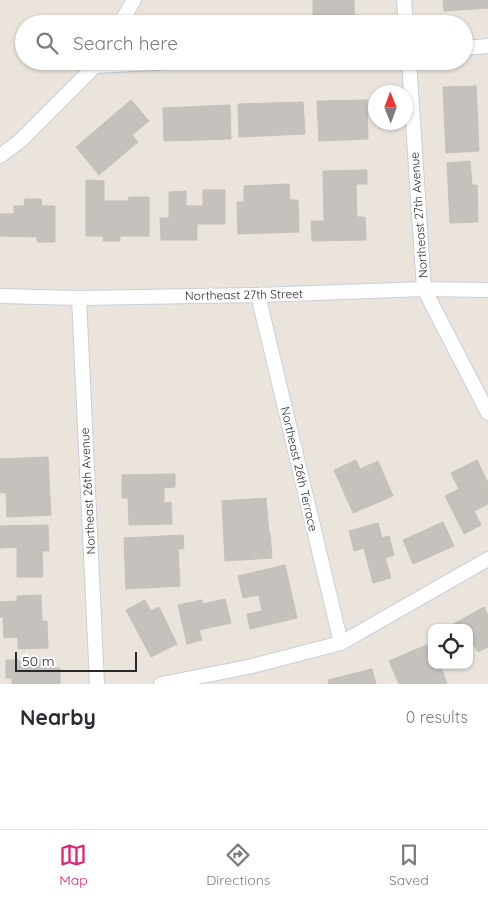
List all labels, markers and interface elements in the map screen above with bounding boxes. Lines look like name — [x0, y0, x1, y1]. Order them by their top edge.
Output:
search box — [15, 15, 473, 70]
icon: search — [33, 29, 61, 57]
text: Search here — [73, 31, 178, 55]
north arrow — [368, 85, 413, 130]
street label: Northeast 27th Avenue — [407, 151, 430, 279]
street label: Northeast 27th Street — [185, 286, 303, 303]
street label: Northeast 26th Terrace — [278, 405, 321, 533]
street label: Northeast 26th Avenue — [77, 427, 98, 555]
map controls — [428, 624, 473, 669]
button: locate — [428, 624, 473, 669]
scale bar — [15, 649, 138, 672]
text: 50 m — [22, 652, 55, 670]
text: Nearby — [20, 704, 96, 730]
text: 0 results — [406, 707, 468, 727]
tab: Map — [59, 841, 88, 889]
tab: Directions — [206, 841, 270, 889]
tab: Saved — [389, 841, 429, 889]

